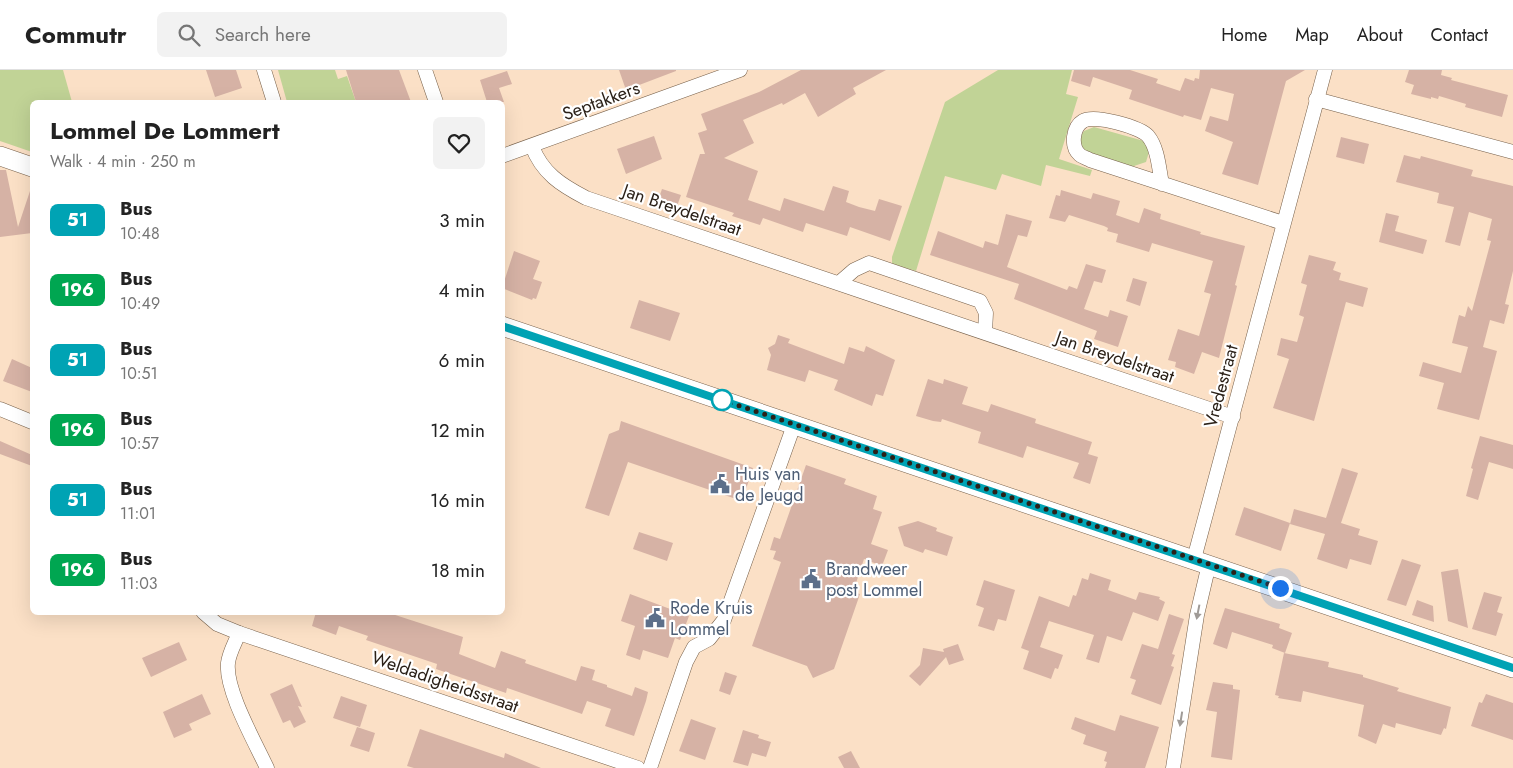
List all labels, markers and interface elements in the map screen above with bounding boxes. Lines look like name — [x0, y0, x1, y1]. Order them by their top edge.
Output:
search box — [157, 12, 507, 57]
text: Commutr — [25, 17, 127, 52]
icon: search — [175, 21, 203, 49]
text: Search here — [215, 21, 311, 48]
text: Home — [1221, 22, 1267, 48]
text: Map — [1295, 22, 1329, 48]
text: About — [1357, 22, 1402, 48]
text: Contact — [1430, 22, 1488, 48]
street label: Septakkers — [559, 75, 643, 127]
text: Lommel De Lommert — [50, 113, 280, 148]
button: heart — [433, 117, 485, 169]
text: Walk · 4 min · 250 m — [50, 150, 196, 173]
street label: Jan Breydelstraat — [617, 177, 745, 243]
text: Bus — [120, 195, 152, 222]
text: 51 — [67, 207, 88, 233]
text: 3 min — [439, 207, 485, 234]
text: 10:48 — [120, 222, 160, 245]
text: Bus — [120, 265, 152, 292]
text: 196 — [61, 277, 94, 303]
text: 4 min — [438, 277, 485, 304]
text: 10:49 — [120, 292, 160, 315]
street label: Jan Breydelstraat — [1050, 324, 1178, 390]
text: Bus — [120, 335, 152, 362]
street label: Vredestraat — [1197, 341, 1245, 430]
text: 51 — [67, 347, 88, 373]
text: 6 min — [439, 347, 485, 374]
text: 10:51 — [120, 362, 158, 385]
unlabelled marker — [711, 389, 733, 411]
text: Bus — [120, 405, 152, 432]
text: 196 — [61, 417, 94, 443]
text: 12 min — [430, 417, 485, 444]
text: 10:57 — [120, 432, 159, 455]
place label: Huis van de Jeugd — [735, 461, 804, 508]
public building icon: Huis van de Jeugd — [709, 473, 731, 495]
text: Bus — [120, 475, 152, 502]
text: 51 — [67, 487, 88, 513]
text: 16 min — [430, 487, 485, 514]
text: 11:01 — [120, 502, 156, 525]
text: Bus — [120, 545, 152, 572]
place label: Brandweer post Lommel — [826, 556, 922, 603]
text: 196 — [61, 557, 94, 583]
text: 18 min — [431, 557, 485, 584]
public building icon: Brandweer post Lommel — [800, 568, 822, 590]
text: 11:03 — [120, 572, 158, 595]
your location — [1268, 576, 1293, 601]
place label: Rode Kruis Lommel — [670, 595, 753, 642]
one-way arrow — [1194, 604, 1202, 619]
public building icon: Rode Kruis Lommel — [644, 607, 666, 629]
street label: Weldadigheidsstraat — [368, 645, 523, 720]
one-way arrow — [1177, 711, 1185, 727]

